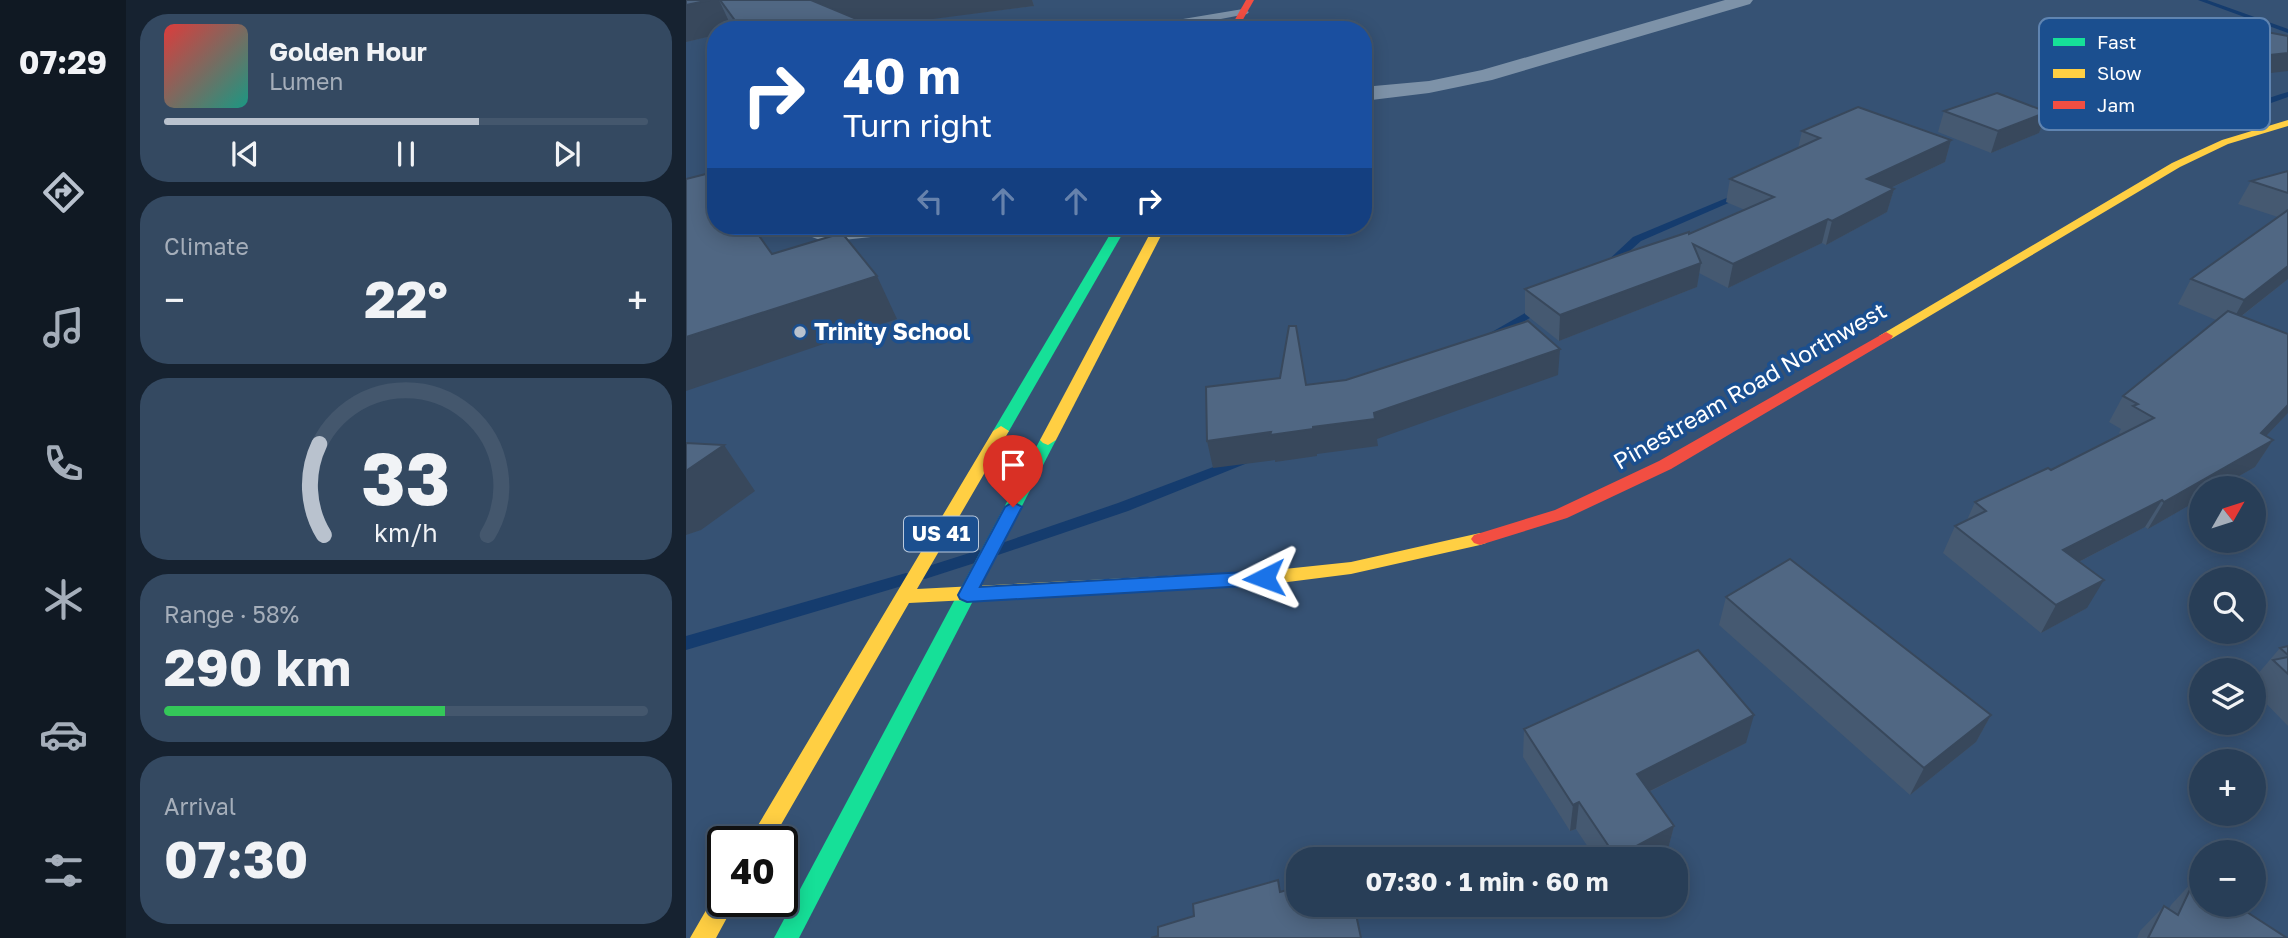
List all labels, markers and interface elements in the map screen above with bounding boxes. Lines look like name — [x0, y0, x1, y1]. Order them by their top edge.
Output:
legend — [2039, 18, 2270, 130]
text: Fast — [2097, 30, 2136, 53]
text: Golden Hour — [269, 36, 427, 67]
text: 07:29 — [19, 43, 107, 81]
text: 40 m — [843, 46, 961, 105]
icon: right — [728, 49, 819, 140]
text: Slow — [2097, 61, 2142, 84]
text: Lumen — [269, 67, 343, 95]
text: Jam — [2097, 93, 2135, 116]
text: Turn right — [843, 106, 992, 144]
icon: previous — [226, 135, 264, 173]
icon: pause — [387, 135, 425, 173]
icon: next — [548, 135, 586, 173]
icon: directions — [39, 168, 88, 217]
icon: left — [911, 182, 949, 220]
icon: ahead — [984, 182, 1022, 220]
icon: ahead — [1057, 182, 1095, 220]
icon: right — [1130, 182, 1168, 220]
text: Climate — [164, 232, 249, 260]
text: 22° — [364, 267, 448, 329]
text: − — [164, 277, 185, 322]
text: + — [627, 277, 648, 322]
street label: Pinestream Road Northwest — [1608, 295, 1891, 475]
icon: music — [39, 303, 88, 352]
place label: Trinity School — [814, 317, 971, 345]
marker: Trinity School — [792, 324, 808, 340]
text: 33 — [362, 434, 450, 521]
pin — [983, 435, 1043, 507]
icon: phone — [39, 439, 88, 488]
icon: arrive — [994, 446, 1032, 484]
north arrow — [2189, 476, 2266, 553]
map controls — [2189, 476, 2266, 917]
road number: US 41 — [904, 516, 978, 552]
text: km/h — [374, 517, 438, 548]
position arrow — [1227, 541, 1301, 615]
button: search — [2189, 567, 2266, 644]
icon: climate — [39, 575, 88, 624]
text: Range · 58% — [164, 600, 299, 628]
text: 290 km — [164, 635, 351, 697]
button: layers — [2189, 658, 2266, 735]
icon: car — [39, 710, 88, 759]
button: + — [2189, 749, 2266, 826]
text: Arrival — [164, 792, 236, 820]
speed limit sign: 40 — [707, 826, 798, 917]
text: 07:30 — [164, 827, 308, 889]
button: − — [2189, 840, 2266, 917]
icon: filters — [39, 846, 88, 895]
text: 07:30 · 1 min · 60 m — [1366, 866, 1608, 897]

